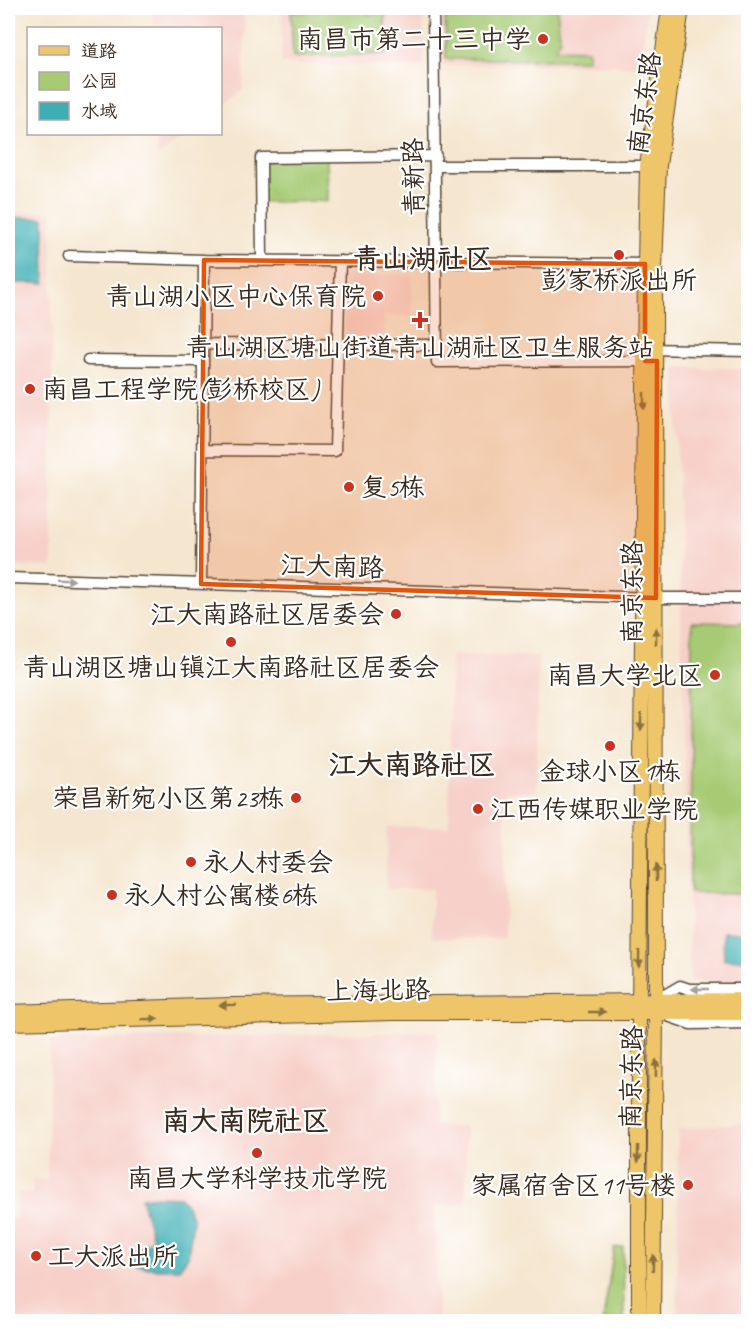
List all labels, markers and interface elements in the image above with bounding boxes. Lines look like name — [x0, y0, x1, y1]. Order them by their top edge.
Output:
place label: 南昌市第二十三中学 — [297, 23, 531, 56]
legend — [27, 27, 222, 135]
marker: 南昌市第二十三中学 — [536, 32, 550, 46]
text: 道路 — [81, 40, 117, 62]
street label: 南京东路 — [621, 49, 668, 157]
text: 公园 — [81, 70, 117, 92]
text: 水域 — [81, 100, 117, 122]
street label: 青新路 — [396, 138, 431, 216]
district label: 青山湖社区 — [353, 241, 493, 276]
marker: 彭家桥派出所 — [612, 248, 626, 262]
place label: 彭家桥派出所 — [541, 264, 697, 297]
place label: 青山湖小区中心保育院 — [106, 280, 366, 313]
marker: 青山湖小区中心保育院 — [371, 289, 385, 303]
marker: 青山湖区塘山街道青山湖社区卫生服务站 — [411, 311, 429, 329]
place label: 青山湖区塘山街道青山湖社区卫生服务站 — [186, 331, 654, 364]
place label: 南昌工程学院(彭桥校区) — [42, 373, 321, 406]
marker: 南昌工程学院(彭桥校区) — [23, 382, 37, 396]
one-way arrow — [639, 391, 649, 410]
place label: 复5栋 — [361, 471, 425, 504]
marker: 复5栋 — [342, 480, 356, 494]
street label: 南京东路 — [616, 540, 649, 644]
street label: 江大南路 — [279, 548, 385, 585]
one-way arrow — [56, 575, 75, 584]
one-way arrow — [251, 581, 270, 591]
one-way arrow — [446, 587, 465, 596]
place label: 江大南路社区居委会 — [150, 598, 384, 631]
marker: 江大南路社区居委会 — [389, 607, 403, 621]
one-way arrow — [651, 627, 661, 646]
marker: 青山湖区塘山镇江大南路社区居委会 — [224, 635, 238, 649]
place label: 青山湖区塘山镇江大南路社区居委会 — [23, 651, 439, 684]
place label: 南昌大学北区 — [547, 659, 703, 692]
marker: 南昌大学北区 — [708, 668, 722, 682]
one-way arrow — [636, 712, 646, 731]
marker: 金球小区1栋 — [603, 739, 617, 753]
district label: 江大南路社区 — [328, 747, 496, 782]
place label: 金球小区1栋 — [539, 755, 681, 788]
place label: 荣昌新宛小区第23栋 — [53, 782, 284, 815]
marker: 荣昌新宛小区第23栋 — [289, 791, 303, 805]
place label: 江西传媒职业学院 — [490, 793, 698, 826]
marker: 江西传媒职业学院 — [471, 802, 485, 816]
place label: 永人村委会 — [203, 846, 333, 879]
marker: 永人村委会 — [184, 855, 198, 869]
one-way arrow — [651, 864, 661, 883]
place label: 永人村公寓楼6栋 — [124, 879, 318, 912]
marker: 永人村公寓楼6栋 — [105, 888, 119, 902]
one-way arrow — [634, 949, 644, 968]
street label: 上海北路 — [326, 973, 430, 1008]
one-way arrow — [691, 984, 710, 994]
one-way arrow — [219, 1001, 238, 1010]
one-way arrow — [587, 1007, 606, 1017]
one-way arrow — [140, 1014, 159, 1024]
street label: 南京东路 — [614, 1025, 649, 1129]
one-way arrow — [651, 1059, 660, 1078]
district label: 南大南院社区 — [162, 1103, 330, 1138]
one-way arrow — [634, 1144, 643, 1163]
marker: 南昌大学科学技术学院 — [250, 1146, 264, 1160]
place label: 南昌大学科学技术学院 — [127, 1162, 387, 1195]
place label: 家属宿舍区11号楼 — [471, 1169, 676, 1202]
marker: 家属宿舍区11号楼 — [681, 1178, 695, 1192]
place label: 工大派出所 — [48, 1240, 178, 1273]
marker: 工大派出所 — [29, 1249, 43, 1263]
one-way arrow — [649, 1254, 658, 1273]

